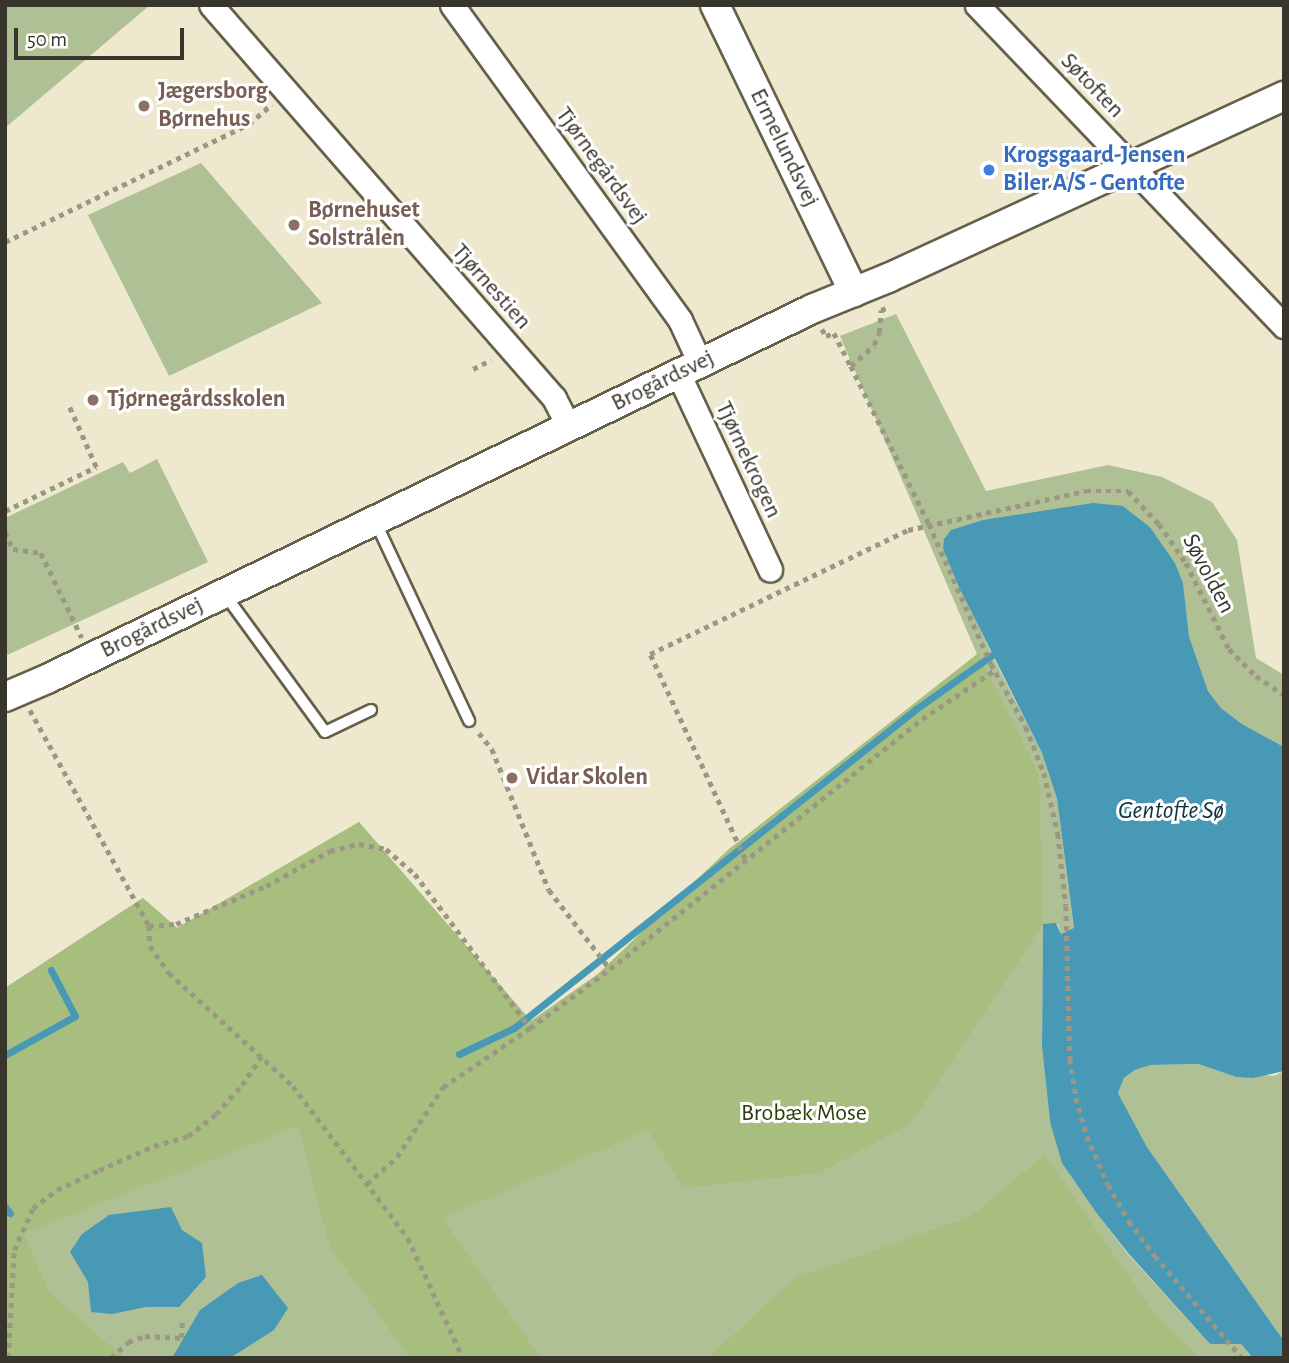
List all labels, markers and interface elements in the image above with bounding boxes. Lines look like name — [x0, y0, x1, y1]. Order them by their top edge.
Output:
scale bar — [18, 14, 187, 58]
text: 50 m — [27, 29, 67, 50]
street label: Søtoften — [1054, 47, 1130, 125]
place label: Jægersborg Børnehus — [158, 78, 267, 134]
street label: Ermelundsvej — [743, 84, 825, 212]
marker: Jægersborg Børnehus — [136, 98, 152, 114]
street label: Tjørnegårdsvej — [549, 102, 653, 230]
place label: Krogsgaard-Jensen Biler A/S - Gentofte — [1003, 142, 1185, 198]
marker: Krogsgaard-Jensen Biler A/S - Gentofte — [981, 162, 997, 178]
place label: Børnehuset Solstrålen — [308, 197, 420, 253]
marker: Børnehuset Solstrålen — [286, 217, 302, 233]
street label: Tjørnestien — [445, 238, 537, 336]
street label: Brogårdsvej — [607, 344, 719, 418]
place label: Tjørnegårdsskolen — [107, 386, 285, 414]
marker: Tjørnegårdsskolen — [85, 392, 101, 408]
street label: Tjørnekrogen — [708, 397, 788, 523]
street label: Søvolden — [1175, 529, 1241, 619]
street label: Brogårdsvej — [96, 591, 208, 665]
place label: Vidar Skolen — [526, 764, 648, 792]
marker: Vidar Skolen — [504, 770, 520, 786]
water label: Gentofte Sø — [1118, 795, 1224, 827]
park label: Brobæk Mose — [741, 1100, 867, 1128]

